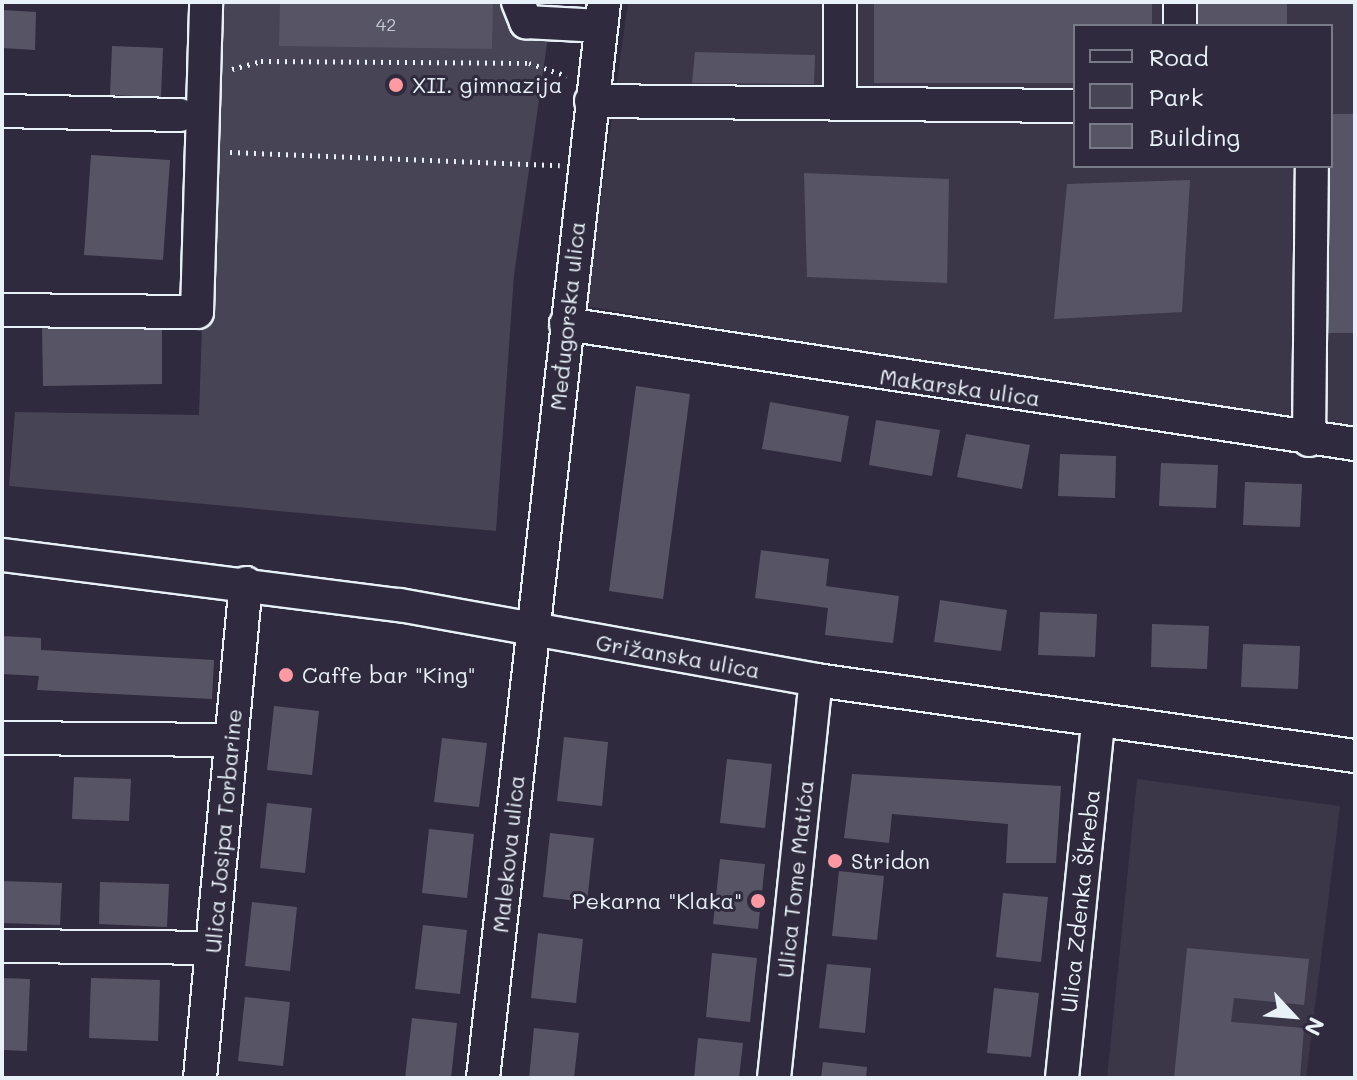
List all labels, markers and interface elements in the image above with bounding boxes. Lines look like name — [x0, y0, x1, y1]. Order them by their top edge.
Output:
house number: 42 — [376, 13, 396, 35]
legend — [1073, 24, 1333, 168]
text: Road — [1149, 41, 1209, 72]
place label: XII. gimnazija — [412, 72, 562, 98]
marker: XII. gimnazija — [387, 76, 405, 94]
text: Park — [1149, 81, 1203, 112]
text: Building — [1149, 121, 1240, 152]
street label: Međugorska ulica — [544, 220, 590, 412]
street label: Makarska ulica — [878, 363, 1042, 411]
street label: Grižanska ulica — [594, 629, 762, 683]
place label: Caffe bar "King" — [302, 662, 476, 688]
marker: Caffe bar "King" — [277, 666, 295, 684]
street label: Ulica Josipa Torbarine — [199, 708, 247, 954]
street label: Malekova ulica — [487, 774, 529, 934]
street label: Ulica Tome Matića — [772, 779, 818, 979]
street label: Ulica Zdenka Škreba — [1055, 788, 1105, 1014]
place label: Stridon — [851, 848, 930, 874]
marker: Stridon — [826, 852, 844, 870]
place label: Pekarna "Klaka" — [572, 888, 742, 914]
marker: Pekarna "Klaka" — [749, 892, 767, 910]
north arrow — [1253, 976, 1333, 1056]
text: N — [1298, 1013, 1332, 1041]

